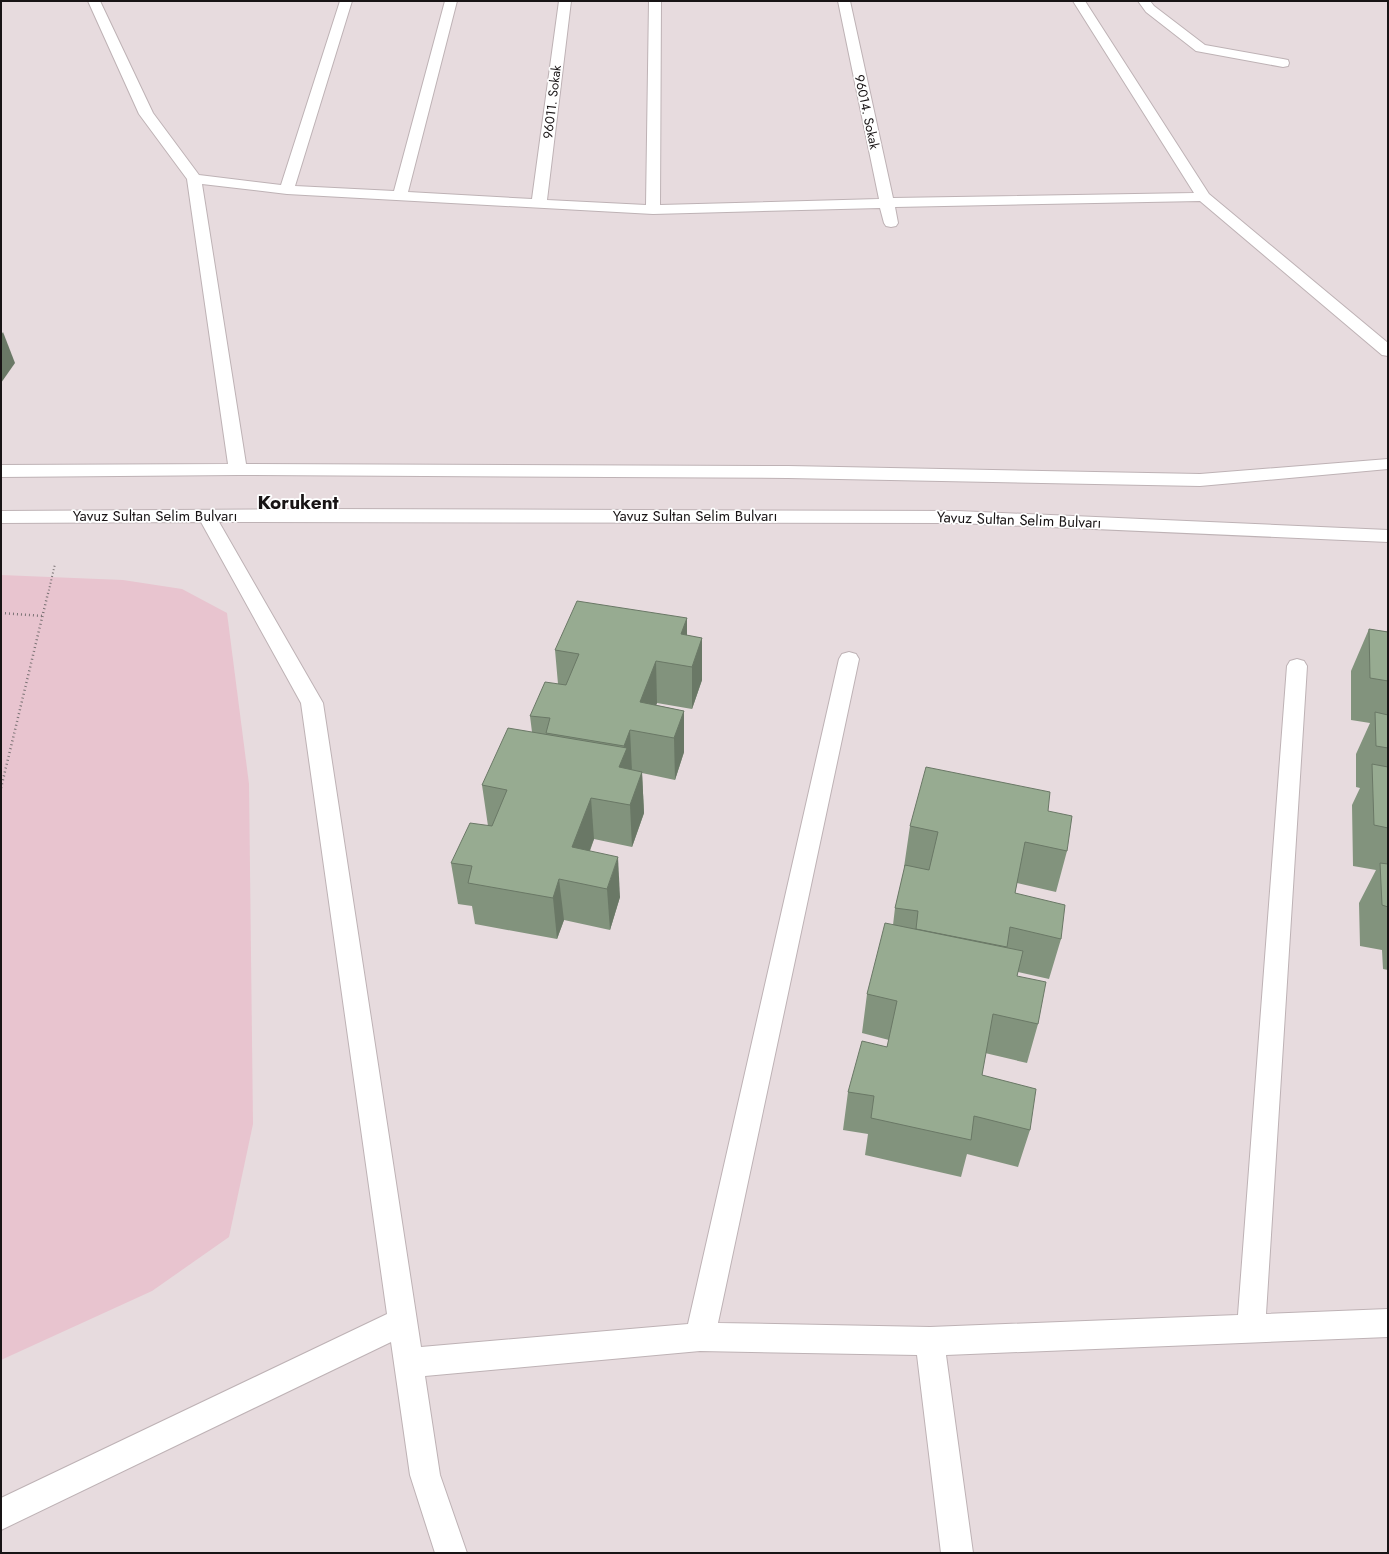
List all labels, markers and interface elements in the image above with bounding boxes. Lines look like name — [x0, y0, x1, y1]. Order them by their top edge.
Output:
street label: 96011. Sokak — [538, 64, 566, 140]
street label: 96014. Sokak — [850, 73, 884, 151]
district label: Korukent — [257, 489, 339, 516]
street label: Yavuz Sultan Selim Bulvarı — [73, 505, 237, 527]
street label: Yavuz Sultan Selim Bulvarı — [613, 505, 777, 527]
street label: Yavuz Sultan Selim Bulvarı — [936, 506, 1102, 534]

